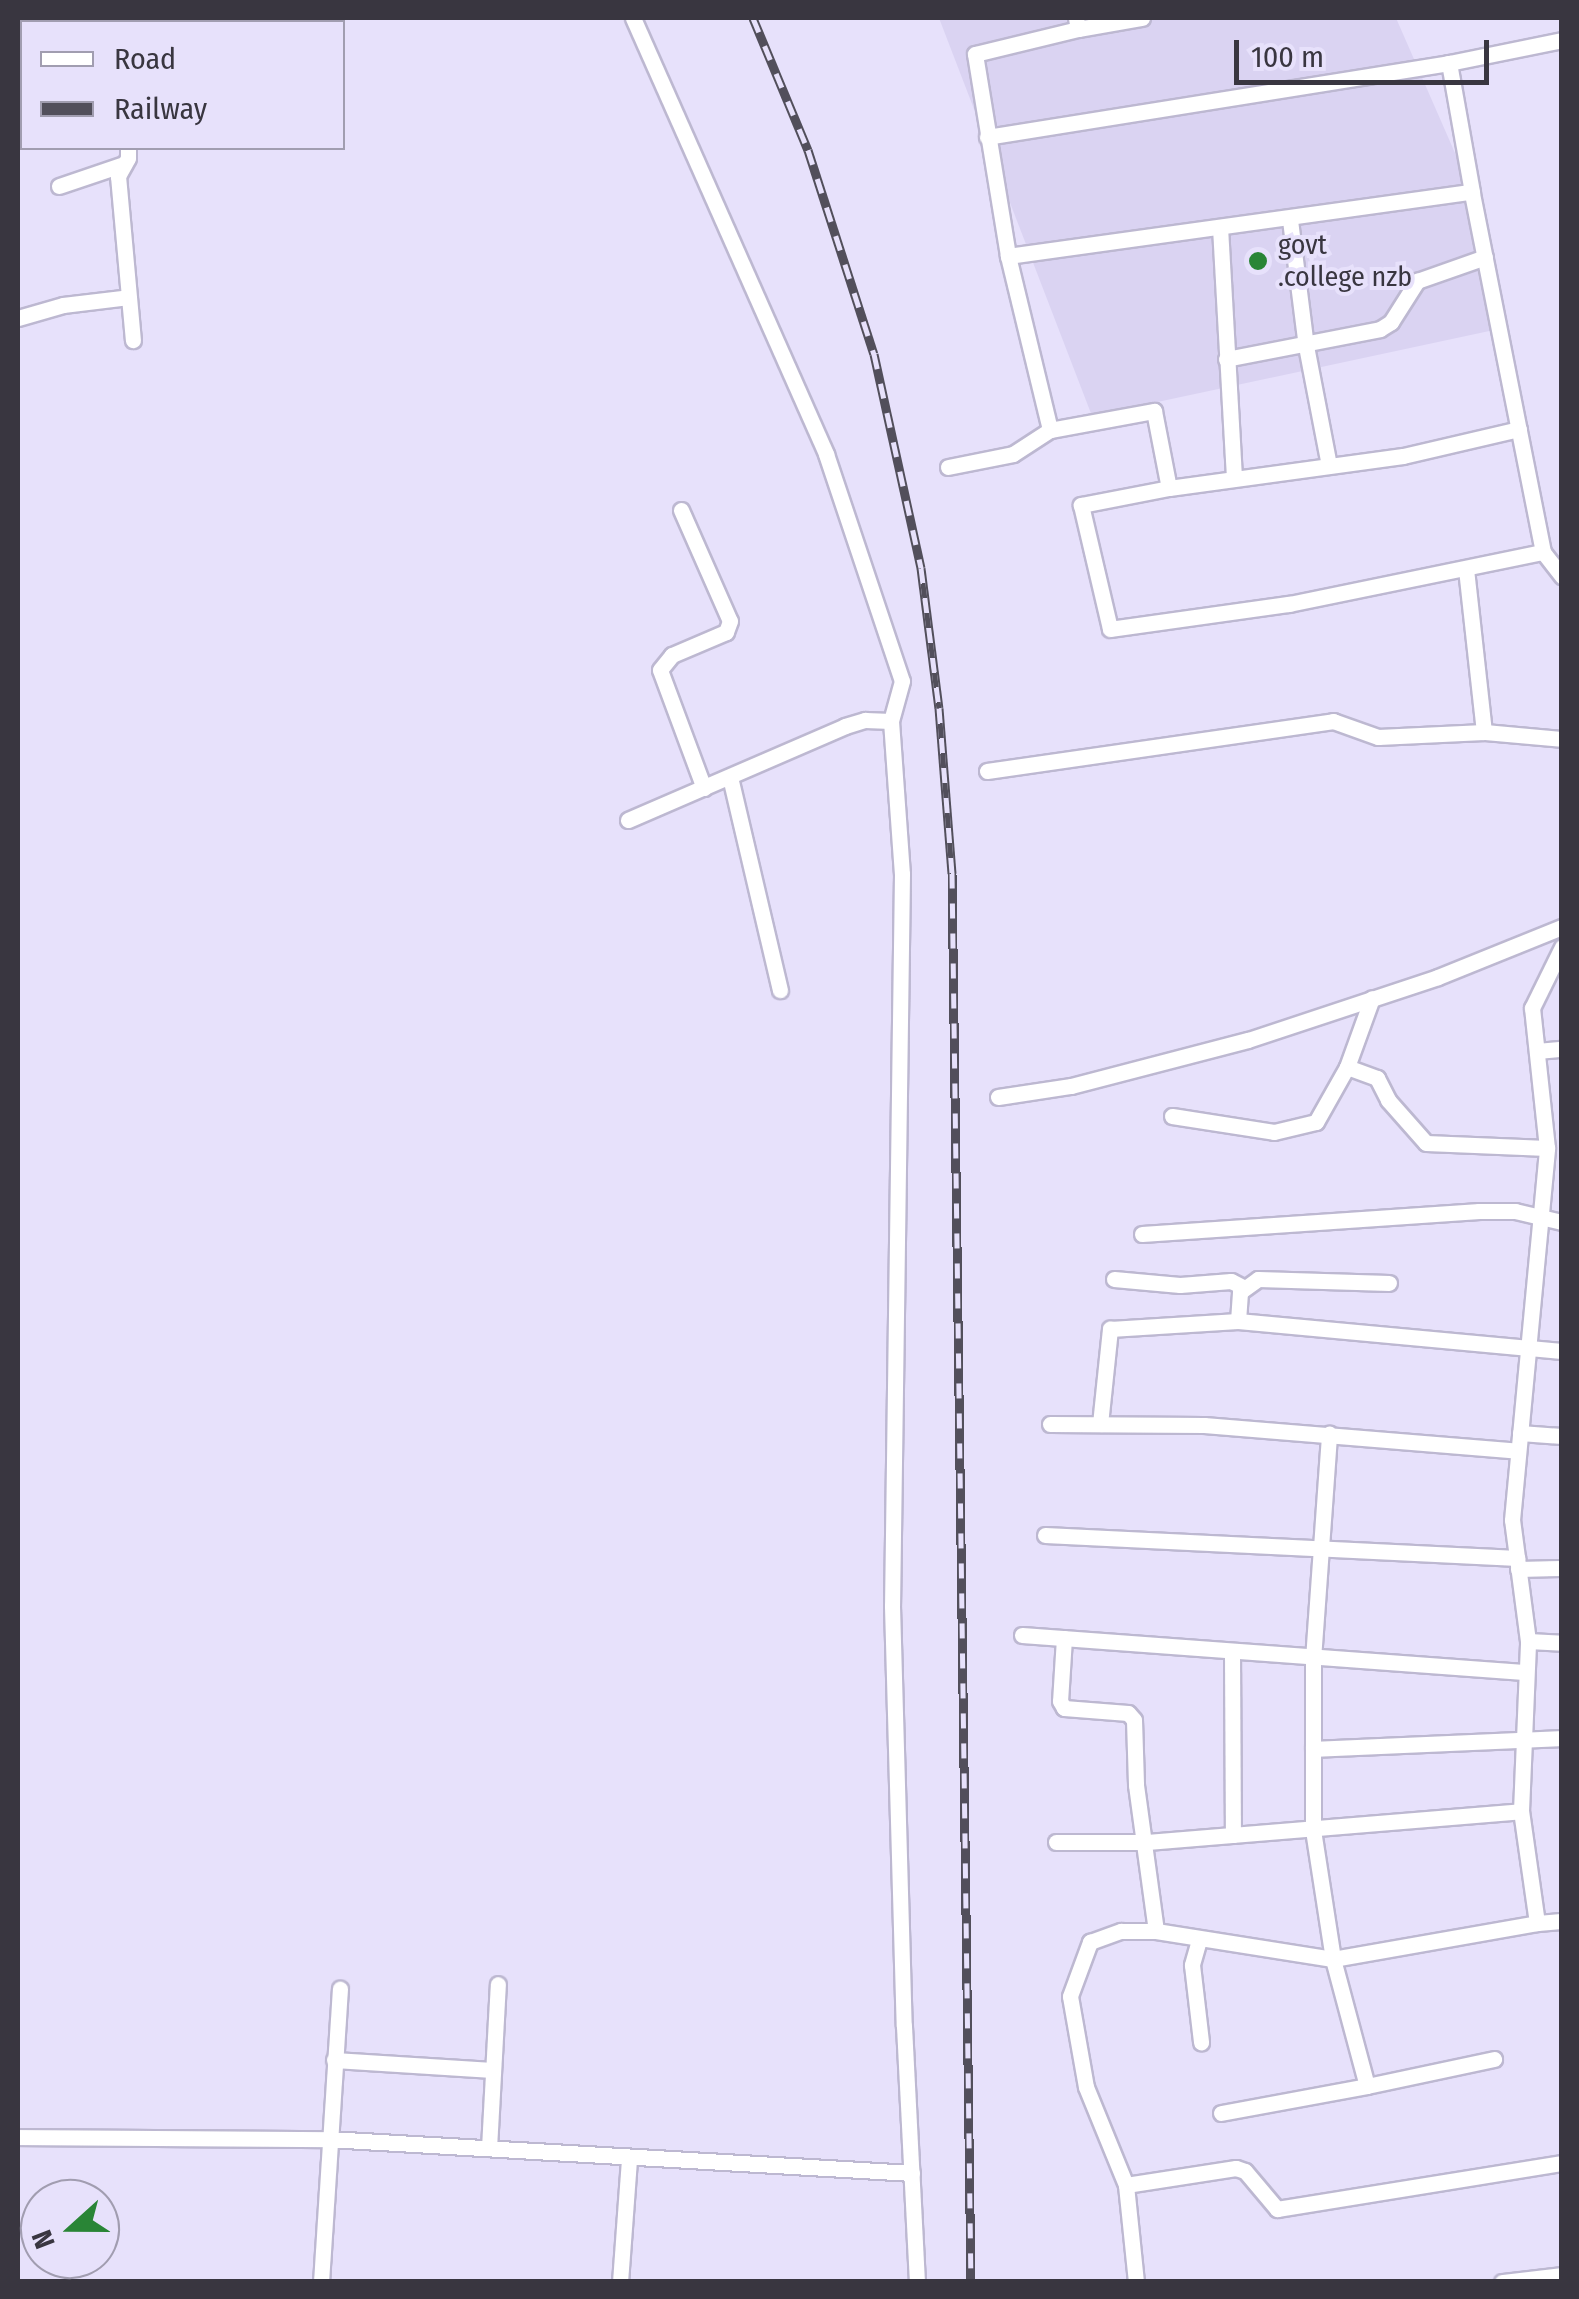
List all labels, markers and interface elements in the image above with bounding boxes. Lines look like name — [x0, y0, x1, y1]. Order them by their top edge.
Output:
legend — [20, 20, 345, 150]
scale bar — [1239, 20, 1494, 82]
text: 100 m — [1251, 39, 1324, 75]
text: Road — [114, 41, 176, 77]
text: Railway — [114, 91, 207, 127]
place label: govt .college nzb — [1278, 228, 1412, 294]
marker: govt .college nzb — [1247, 250, 1269, 272]
north arrow — [20, 2179, 120, 2279]
text: N — [25, 2225, 62, 2253]

